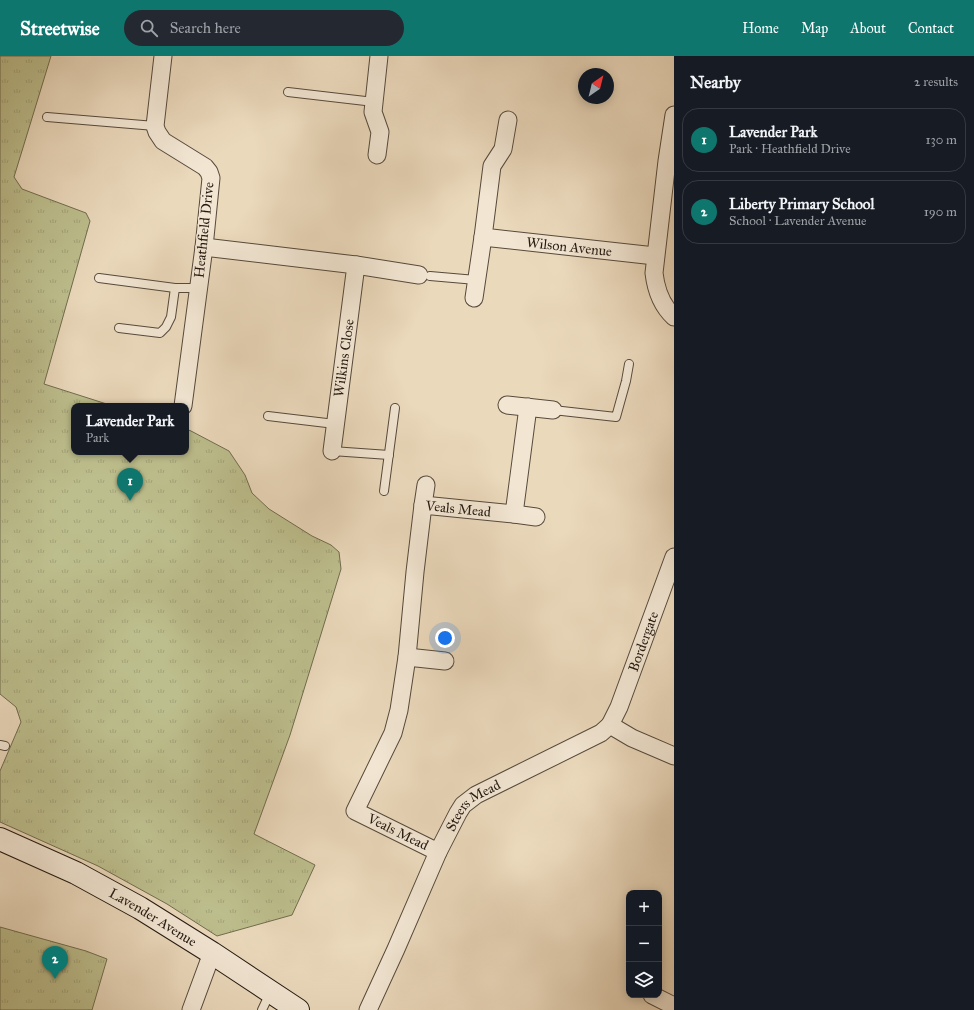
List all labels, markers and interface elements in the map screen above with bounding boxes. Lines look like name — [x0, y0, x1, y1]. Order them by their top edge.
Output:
search box — [124, 10, 404, 46]
text: Streetwise — [20, 17, 100, 40]
icon: search — [138, 17, 160, 39]
text: Search here — [170, 19, 241, 37]
text: Home — [742, 20, 779, 37]
text: Map — [801, 20, 828, 37]
text: About — [850, 20, 886, 37]
text: Contact — [908, 20, 954, 37]
north arrow — [578, 68, 614, 104]
text: Nearby — [690, 72, 741, 93]
text: 2 results — [914, 74, 958, 90]
text: Lavender Park — [729, 123, 817, 141]
text: 1 — [701, 132, 707, 148]
text: 130 m — [925, 132, 957, 148]
text: Park · Heathfield Drive — [729, 141, 851, 157]
street label: Heathfield Drive — [191, 181, 218, 279]
text: Liberty Primary School — [729, 195, 875, 213]
text: 2 — [701, 204, 707, 220]
text: 190 m — [924, 204, 957, 220]
text: School · Lavender Avenue — [729, 213, 866, 229]
street label: Wilson Avenue — [526, 233, 613, 260]
street label: Wilkins Close — [330, 318, 358, 398]
popup — [71, 403, 189, 455]
text: Lavender Park — [86, 412, 174, 430]
text: Park — [86, 430, 109, 446]
pin: 1 — [117, 468, 143, 501]
street label: Veals Mead — [424, 497, 492, 520]
street label: Bordergate — [624, 609, 662, 674]
your location — [435, 628, 455, 648]
street label: Steers Mead — [442, 776, 503, 834]
street label: Veals Mead — [364, 810, 431, 854]
street label: Lavender Avenue — [106, 884, 200, 950]
map controls — [626, 890, 662, 998]
button: + — [626, 890, 662, 926]
button: − — [626, 926, 662, 962]
pin: 2 — [42, 946, 68, 979]
button: layers — [626, 962, 662, 998]

